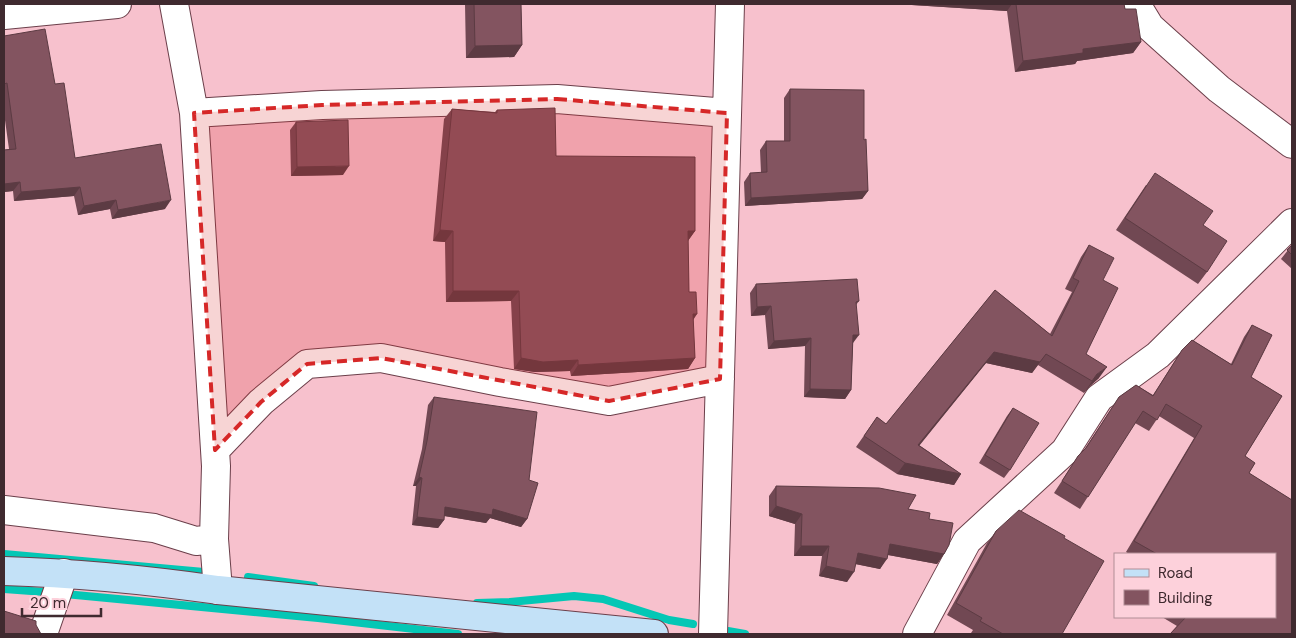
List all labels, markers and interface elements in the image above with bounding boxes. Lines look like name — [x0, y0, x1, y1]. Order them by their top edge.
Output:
legend — [1114, 553, 1276, 618]
text: Road — [1158, 563, 1193, 583]
scale bar — [22, 586, 101, 618]
text: Building — [1158, 588, 1213, 608]
text: 20 m — [30, 593, 66, 613]

